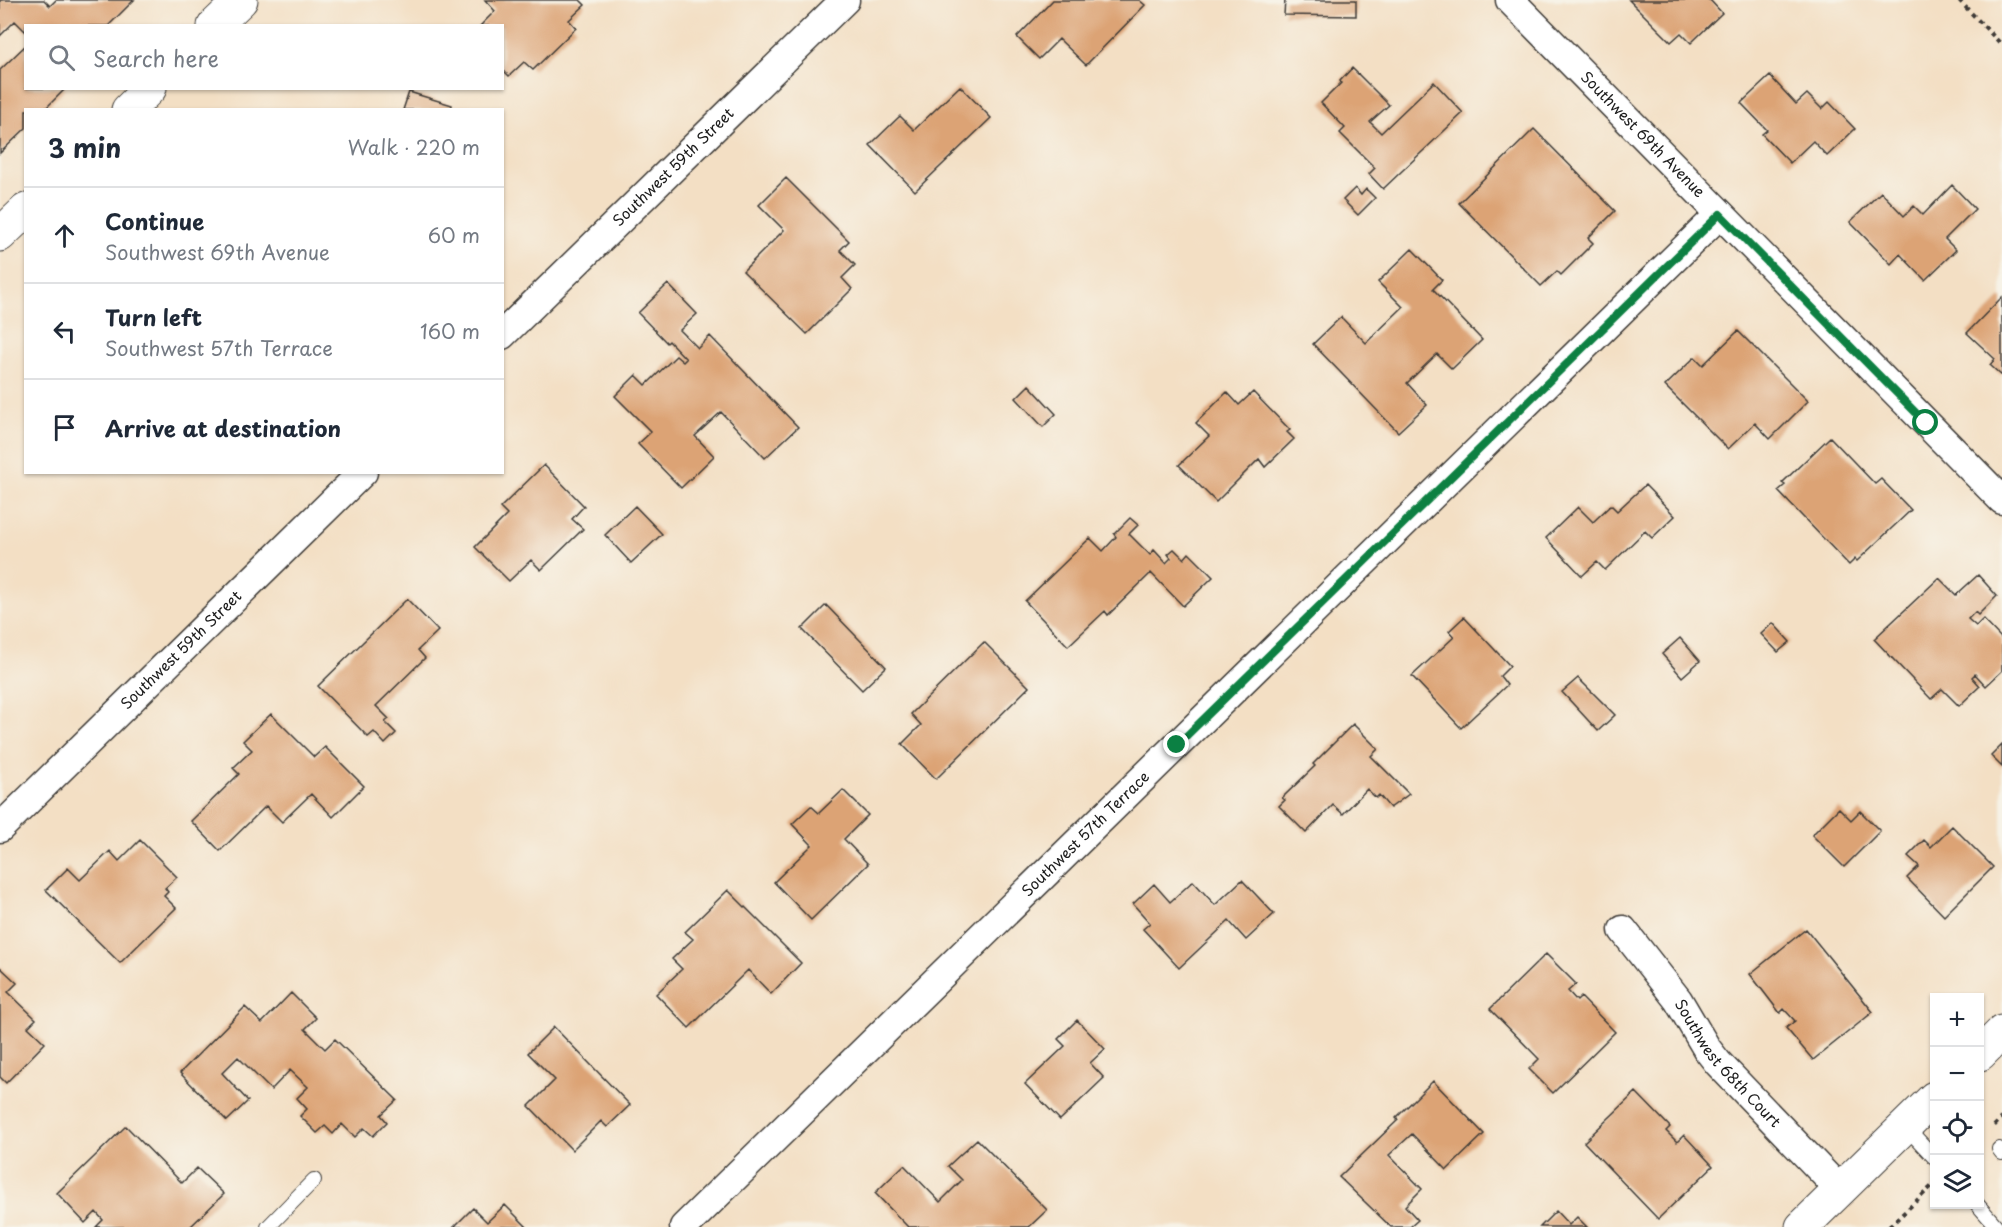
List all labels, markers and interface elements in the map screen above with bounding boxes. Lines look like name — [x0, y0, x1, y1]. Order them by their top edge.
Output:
search box — [24, 24, 504, 90]
icon: search — [45, 41, 78, 74]
text: Search here — [93, 41, 219, 74]
street label: Southwest 69th Avenue — [1576, 65, 1711, 202]
street label: Southwest 59th Street — [607, 102, 738, 231]
text: 3 min — [48, 128, 121, 167]
text: Walk · 220 m — [348, 132, 480, 162]
text: Continue — [105, 204, 204, 237]
icon: ahead — [48, 219, 81, 252]
text: 60 m — [428, 220, 480, 250]
text: Southwest 69th Avenue — [105, 237, 330, 267]
text: Turn left — [105, 300, 202, 333]
icon: left — [48, 315, 81, 348]
text: 160 m — [420, 316, 480, 346]
text: Southwest 57th Terrace — [105, 333, 333, 363]
route start — [1912, 409, 1938, 435]
icon: arrive — [48, 411, 81, 444]
text: Arrive at destination — [105, 411, 341, 444]
street label: Southwest 59th Street — [115, 584, 246, 714]
route end — [1163, 731, 1189, 757]
street label: Southwest 57th Terrace — [1016, 765, 1154, 901]
map controls — [1930, 993, 1984, 1209]
button: + — [1930, 993, 1984, 1047]
street label: Southwest 68th Court — [1670, 994, 1787, 1132]
button: − — [1930, 1047, 1984, 1101]
button: locate — [1930, 1101, 1984, 1155]
button: layers — [1930, 1155, 1984, 1209]

